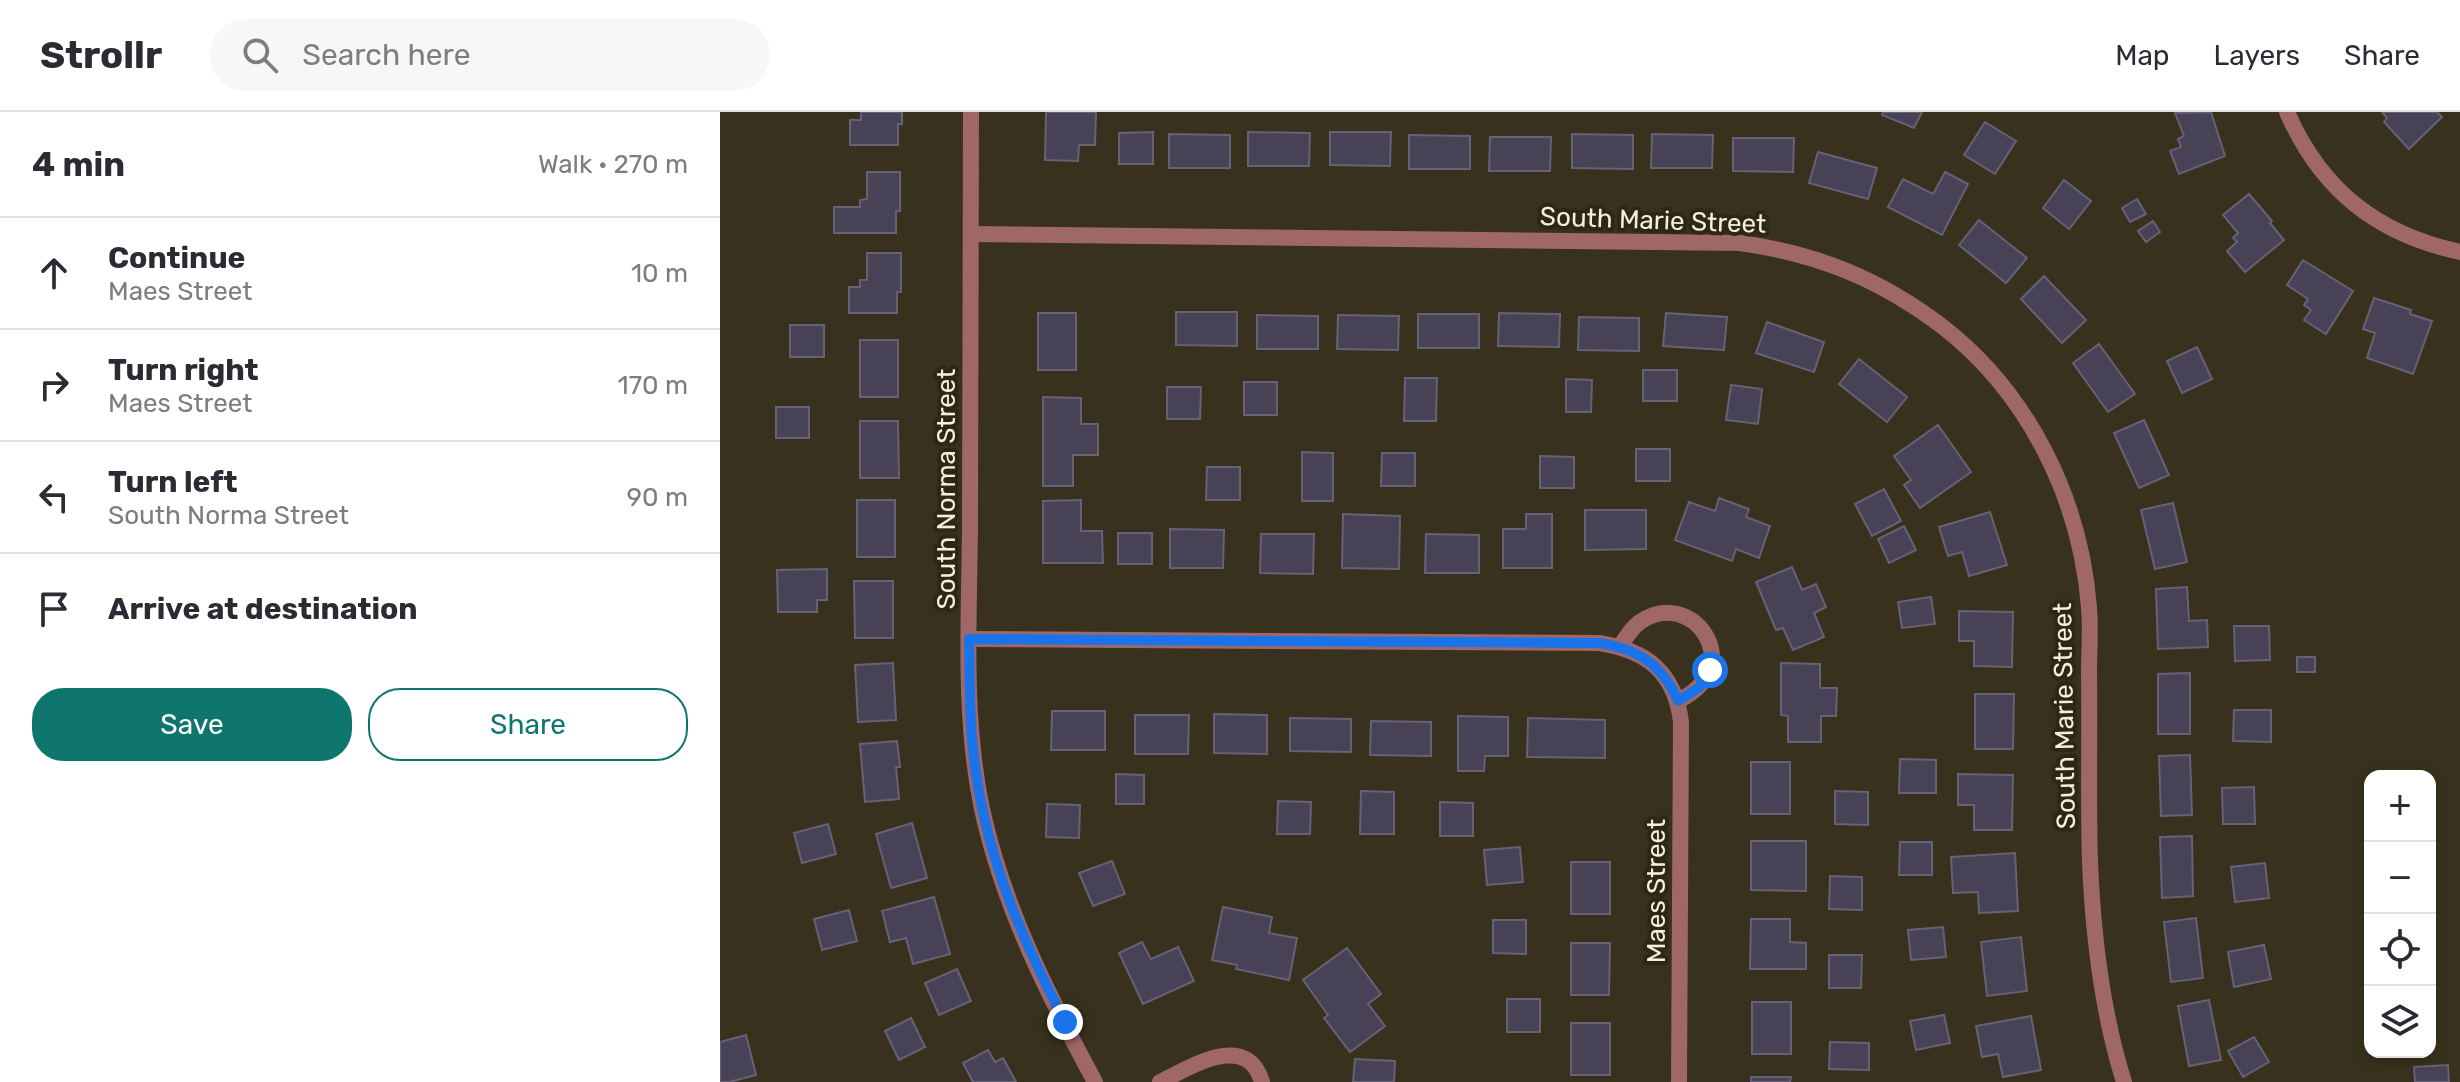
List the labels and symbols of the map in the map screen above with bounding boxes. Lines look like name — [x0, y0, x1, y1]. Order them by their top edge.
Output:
street label: South Marie Street — [1539, 201, 1767, 240]
street label: South Norma Street — [931, 369, 962, 610]
street label: South Marie Street — [2047, 603, 2082, 829]
route start — [1692, 652, 1728, 688]
street label: Maes Street — [1641, 819, 1672, 963]
route end — [1047, 1004, 1083, 1040]

